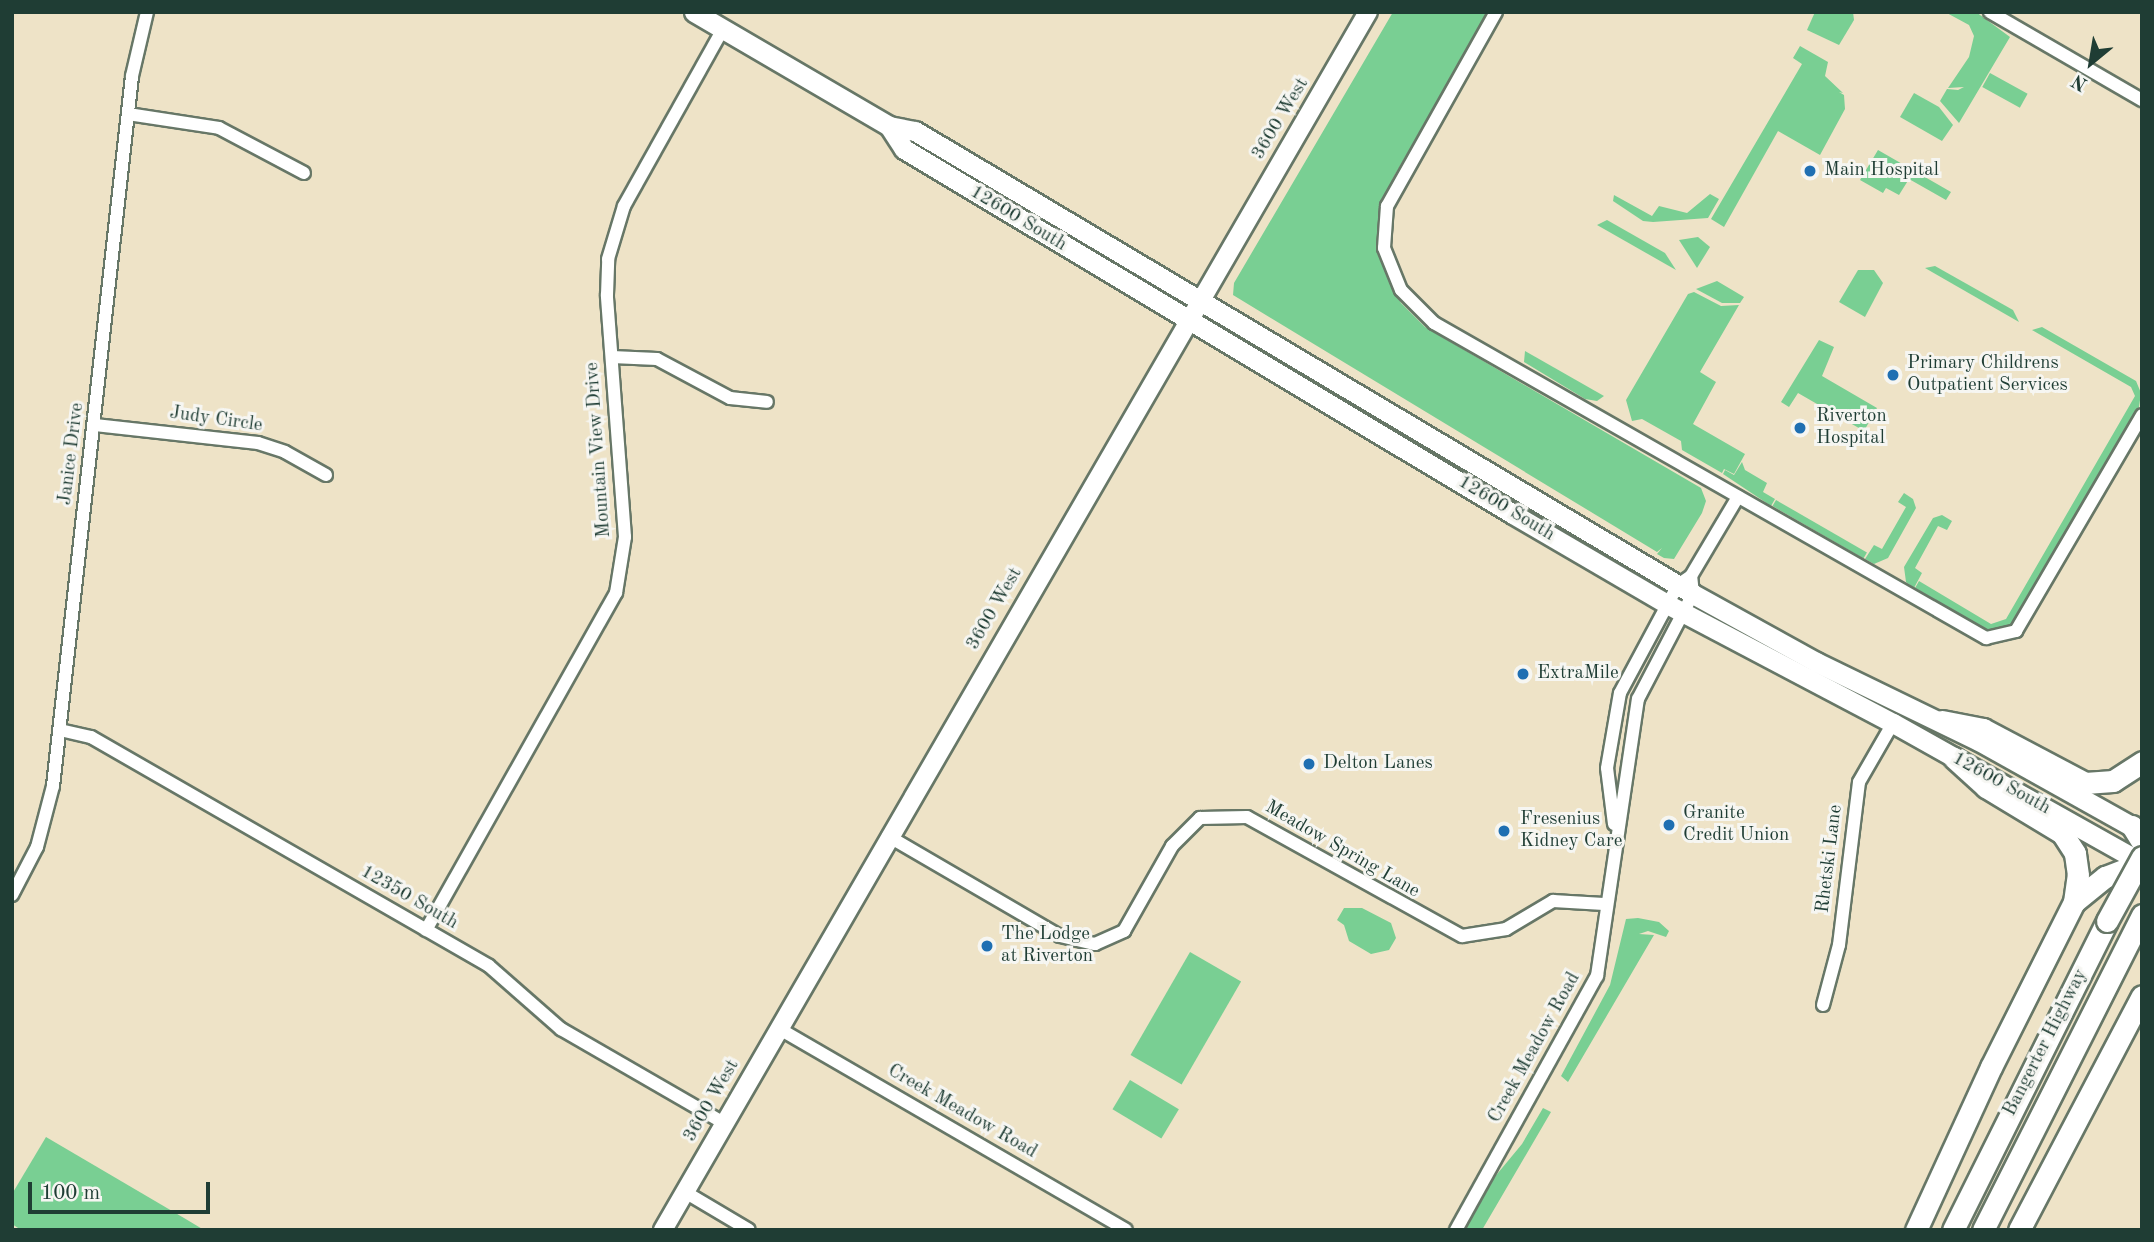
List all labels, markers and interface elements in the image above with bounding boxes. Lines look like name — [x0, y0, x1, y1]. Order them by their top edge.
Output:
north arrow — [2056, 28, 2126, 98]
text: N — [2069, 70, 2091, 93]
street label: 3600 West — [1248, 74, 1314, 164]
place label: Main Hospital — [1824, 160, 1939, 182]
marker: Main Hospital — [1802, 163, 1818, 179]
street label: 12600 South — [966, 181, 1070, 257]
place label: Primary Childrens Outpatient Services — [1907, 353, 2068, 397]
street label: Mountain View Drive — [581, 361, 617, 539]
marker: Primary Childrens Outpatient Services — [1885, 367, 1901, 383]
street label: Janice Drive — [54, 401, 90, 507]
street label: Judy Circle — [168, 402, 264, 438]
place label: Riverton Hospital — [1816, 406, 1887, 450]
marker: Riverton Hospital — [1790, 418, 1810, 438]
street label: 12600 South — [1454, 471, 1558, 547]
street label: 3600 West — [962, 564, 1028, 654]
place label: ExtraMile — [1537, 663, 1619, 685]
marker: ExtraMile — [1515, 666, 1531, 682]
street label: 12600 South — [1948, 748, 2054, 820]
place label: Delton Lanes — [1323, 753, 1433, 775]
marker: Delton Lanes — [1301, 756, 1317, 772]
street label: Meadow Spring Lane — [1261, 796, 1423, 904]
place label: Granite Credit Union — [1683, 803, 1789, 847]
street label: Rhetski Lane — [1812, 804, 1848, 914]
place label: Fresenius Kidney Care — [1520, 809, 1622, 853]
marker: Granite Credit Union — [1661, 817, 1677, 833]
marker: Fresenius Kidney Care — [1494, 821, 1514, 841]
street label: 12350 South — [356, 861, 462, 935]
place label: The Lodge at Riverton — [1001, 924, 1093, 968]
marker: The Lodge at Riverton — [979, 938, 995, 954]
street label: Bangerter Highway — [1999, 966, 2093, 1120]
street label: Creek Meadow Road — [1484, 969, 1586, 1127]
street label: 3600 West — [679, 1056, 745, 1146]
street label: Creek Meadow Road — [883, 1060, 1041, 1164]
scale bar — [32, 1168, 214, 1212]
text: 100 m — [41, 1183, 100, 1204]

